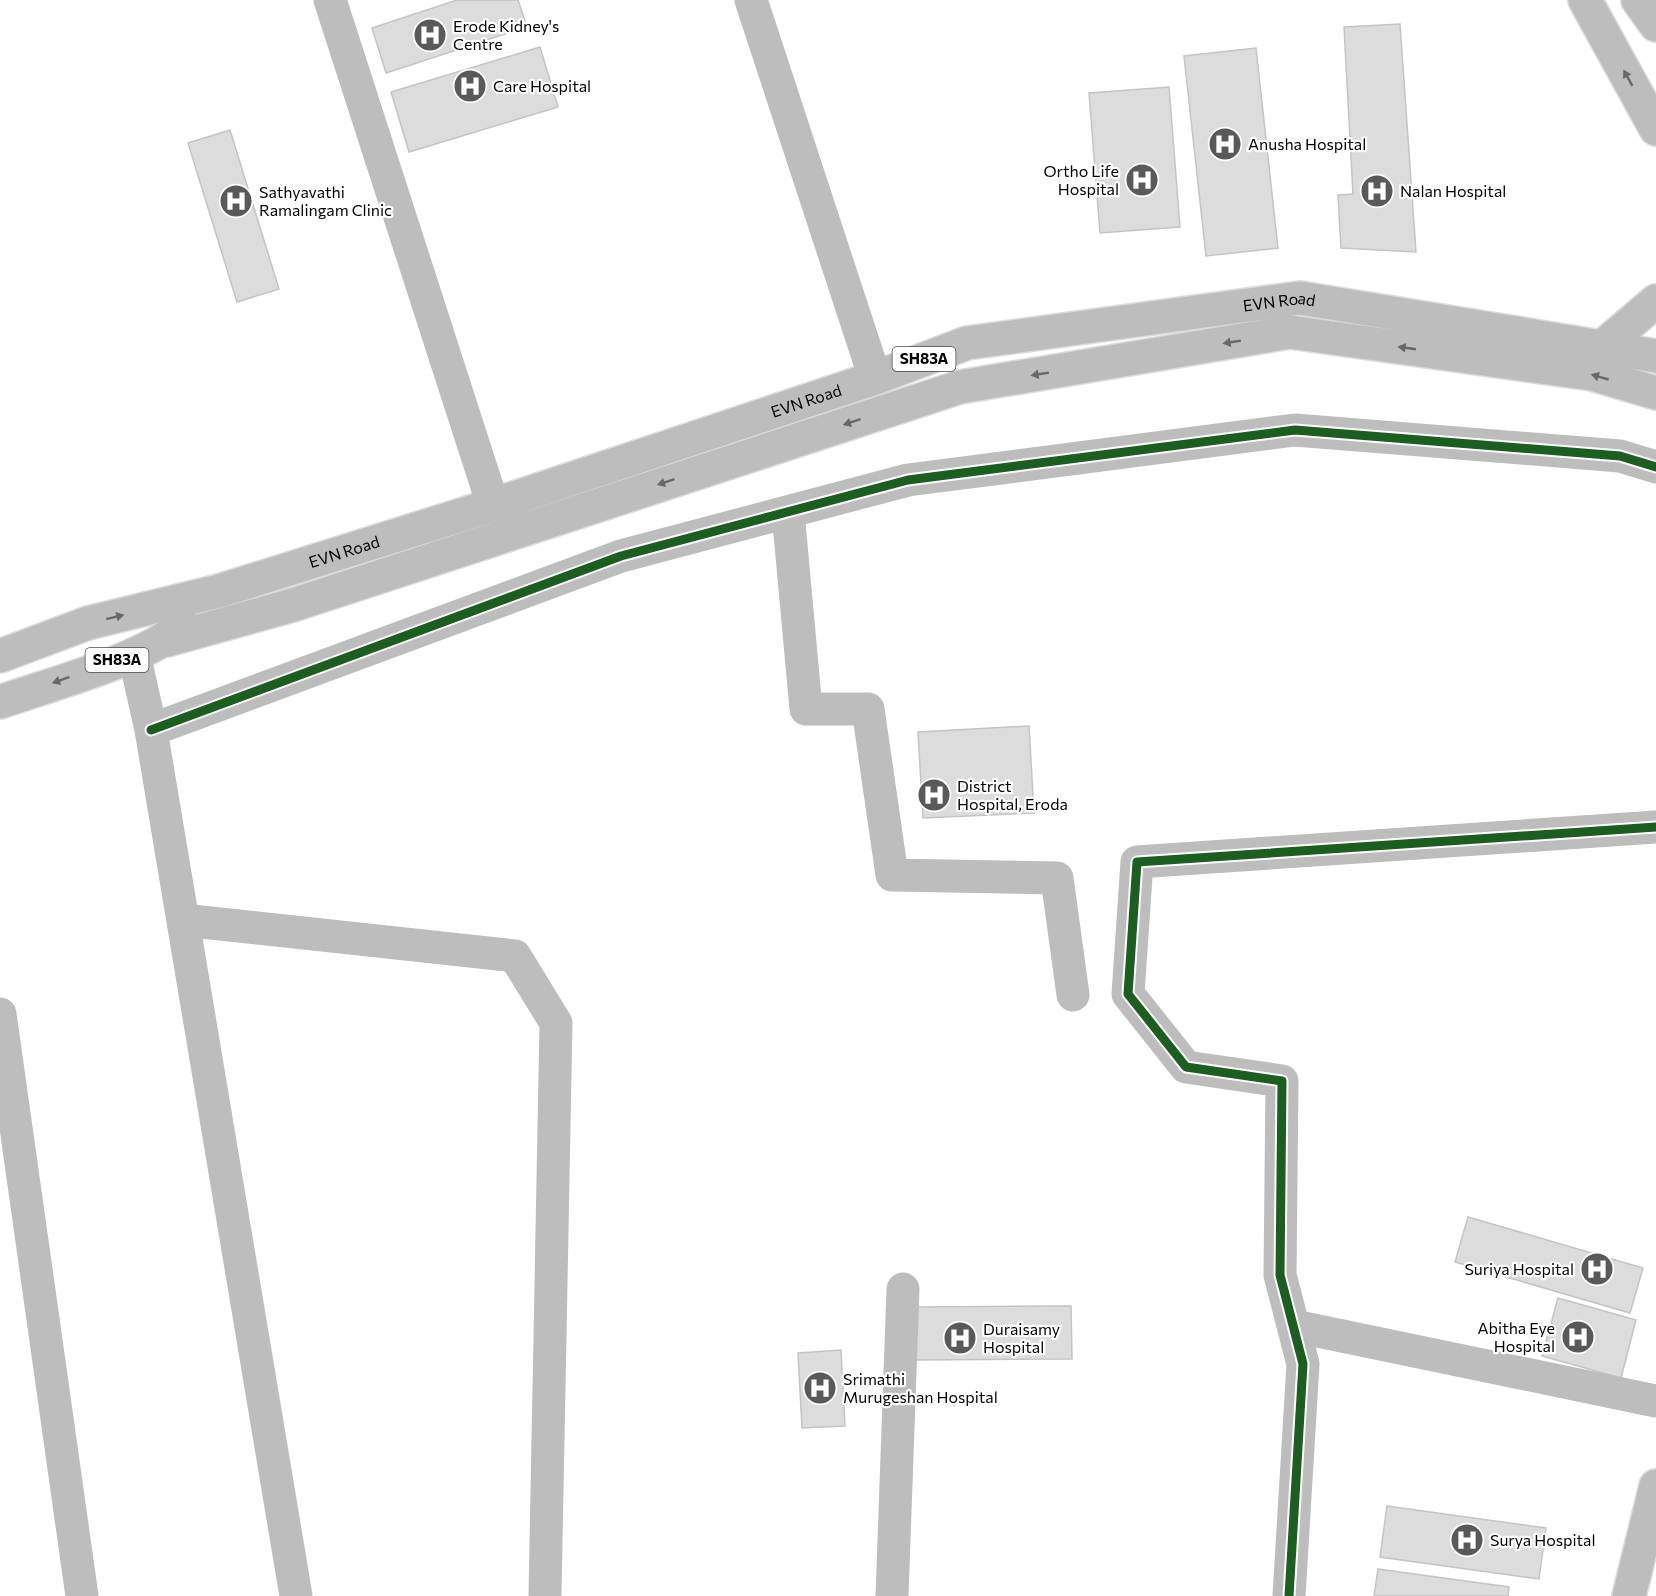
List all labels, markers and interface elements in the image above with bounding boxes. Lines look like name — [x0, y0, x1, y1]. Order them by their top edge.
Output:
place label: Erode Kidney's Centre — [453, 16, 559, 53]
hospital icon: Erode Kidney's Centre — [412, 17, 448, 53]
hospital icon: Care Hospital — [452, 68, 488, 104]
one-way arrow — [1623, 69, 1633, 86]
place label: Care Hospital — [493, 76, 591, 95]
hospital icon: Anusha Hospital — [1207, 126, 1243, 162]
place label: Anusha Hospital — [1248, 134, 1366, 153]
place label: Ortho Life Hospital — [1044, 161, 1119, 198]
hospital icon: Ortho Life Hospital — [1124, 162, 1160, 198]
hospital icon: Nalan Hospital — [1359, 173, 1395, 209]
place label: Nalan Hospital — [1400, 181, 1506, 200]
place label: Sathyavathi Ramalingam Clinic — [259, 182, 392, 219]
hospital icon: Sathyavathi Ramalingam Clinic — [218, 183, 254, 219]
street label: EVN Road — [1242, 288, 1317, 315]
one-way arrow — [1223, 337, 1242, 346]
one-way arrow — [1397, 344, 1416, 353]
road number: SH83A — [892, 347, 956, 371]
one-way arrow — [1030, 370, 1049, 379]
one-way arrow — [1591, 372, 1609, 381]
street label: EVN Road — [768, 380, 844, 421]
one-way arrow — [843, 418, 861, 427]
one-way arrow — [657, 478, 675, 488]
street label: EVN Road — [306, 531, 382, 571]
one-way arrow — [106, 611, 124, 621]
road number: SH83A — [86, 648, 148, 672]
one-way arrow — [52, 676, 70, 686]
place label: District Hospital, Eroda — [957, 776, 1068, 813]
hospital icon: District Hospital, Eroda — [916, 777, 952, 813]
hospital icon: Suriya Hospital — [1579, 1251, 1615, 1287]
place label: Suriya Hospital — [1464, 1259, 1574, 1278]
place label: Abitha Eye Hospital — [1478, 1318, 1555, 1355]
place label: Duraisamy Hospital — [983, 1319, 1060, 1356]
hospital icon: Abitha Eye Hospital — [1560, 1319, 1596, 1355]
hospital icon: Duraisamy Hospital — [942, 1320, 978, 1356]
place label: Srimathi Murugeshan Hospital — [843, 1369, 998, 1406]
hospital icon: Srimathi Murugeshan Hospital — [802, 1370, 838, 1406]
hospital icon: Surya Hospital — [1449, 1522, 1485, 1558]
place label: Surya Hospital — [1490, 1530, 1596, 1549]

